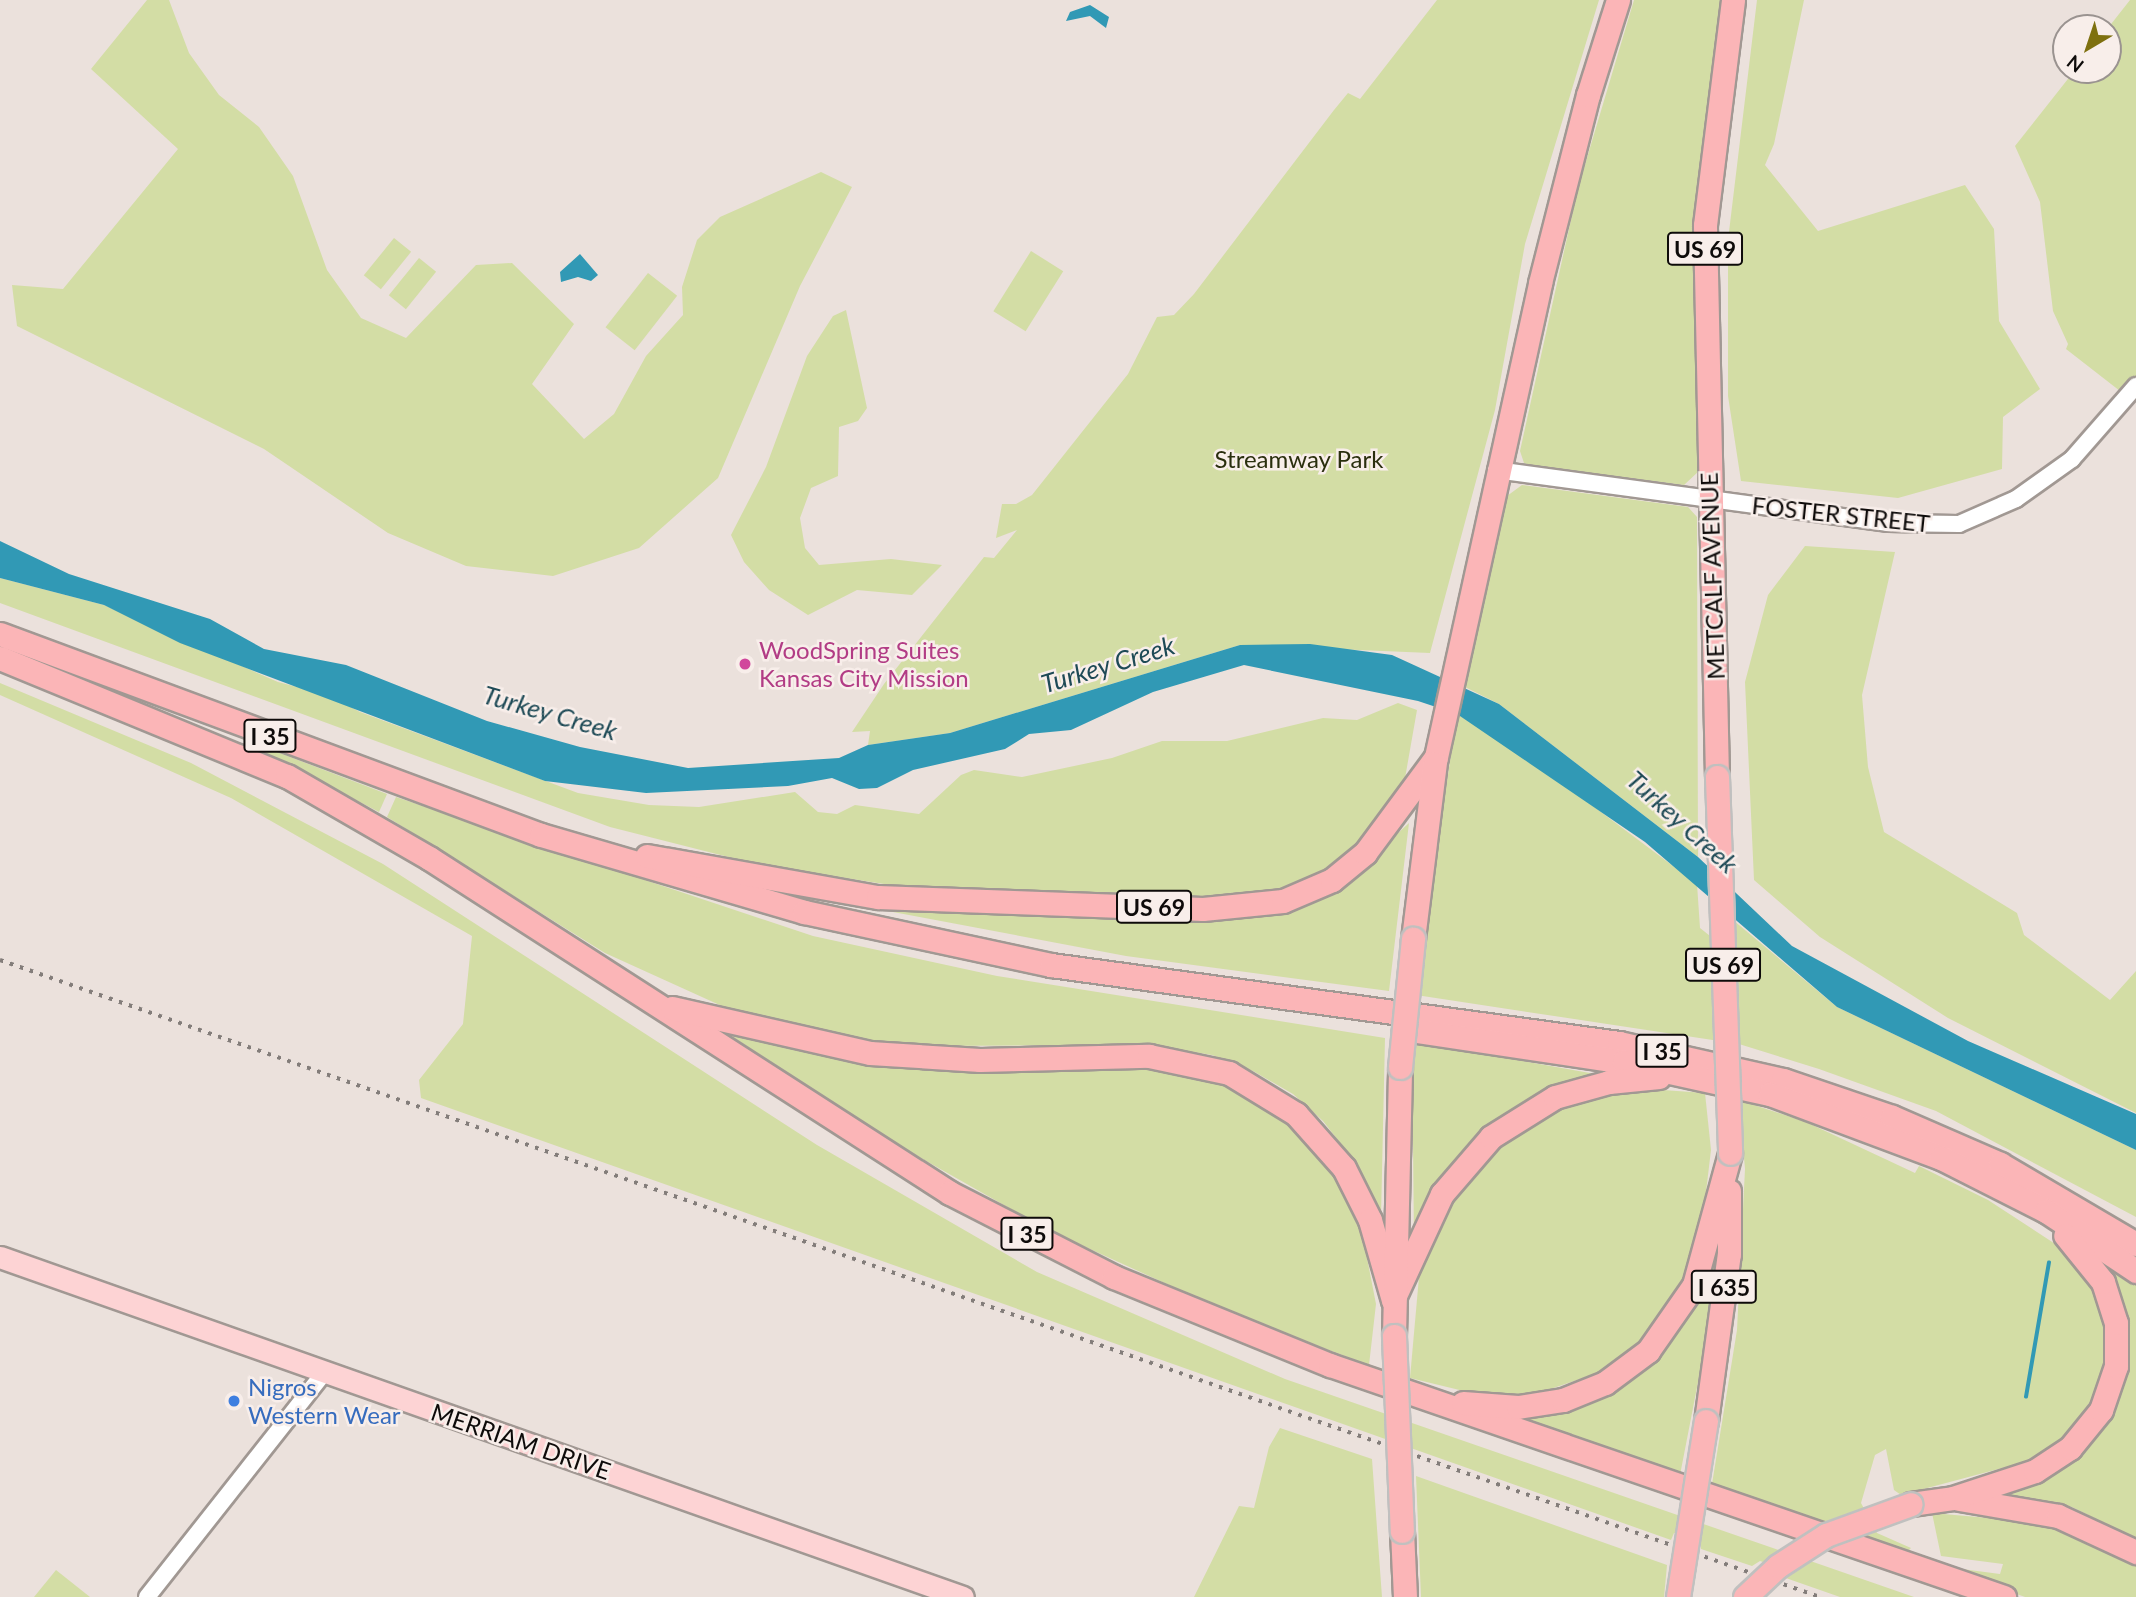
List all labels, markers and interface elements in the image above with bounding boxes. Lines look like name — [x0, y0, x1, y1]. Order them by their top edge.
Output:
north arrow — [2052, 14, 2122, 84]
text: N — [2062, 51, 2088, 78]
road number: US 69 — [1666, 230, 1744, 268]
park label: Streamway Park — [1214, 445, 1384, 473]
street label: METCALF AVENUE — [1694, 471, 1730, 681]
street label: FOSTER STREET — [1750, 490, 1932, 538]
water label: Turkey Creek — [1037, 630, 1179, 700]
place label: WoodSpring Suites Kansas City Mission — [759, 636, 969, 692]
marker: WoodSpring Suites Kansas City Mission — [737, 656, 753, 672]
water label: Turkey Creek — [479, 679, 621, 747]
road number: I 35 — [242, 716, 298, 756]
water label: Turkey Creek — [1620, 764, 1744, 880]
road number: US 69 — [1116, 888, 1192, 926]
road number: US 69 — [1684, 946, 1762, 984]
road number: I 35 — [1634, 1032, 1690, 1070]
road number: I 35 — [999, 1214, 1055, 1254]
road number: I 635 — [1691, 1268, 1757, 1306]
place label: Nigros Western Wear — [248, 1373, 401, 1429]
marker: Nigros Western Wear — [226, 1393, 242, 1409]
street label: MERRIAM DRIVE — [428, 1397, 614, 1485]

